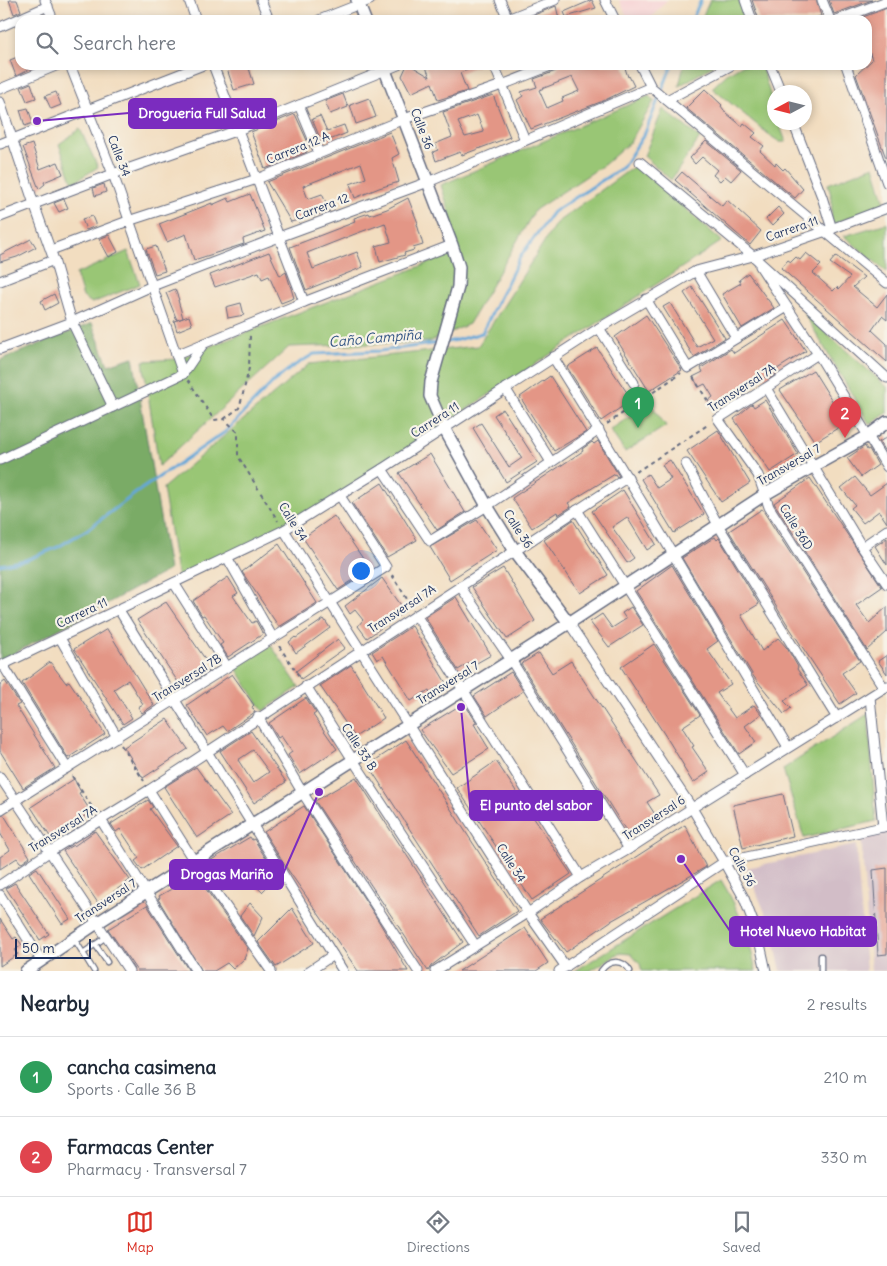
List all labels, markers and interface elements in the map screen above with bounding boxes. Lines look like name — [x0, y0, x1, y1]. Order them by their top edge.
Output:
search box — [15, 15, 872, 70]
icon: search — [33, 29, 61, 57]
text: Search here — [73, 31, 176, 55]
north arrow — [767, 85, 812, 130]
callout: Drogueria Full Salud — [129, 99, 276, 128]
text: Drogueria Full Salud — [138, 104, 266, 122]
street label: Calle 36 — [408, 106, 437, 152]
street label: Carrera 12 A — [264, 128, 332, 167]
street label: Calle 34 — [105, 133, 134, 179]
street label: Carrera 12 — [293, 190, 351, 223]
street label: Carrera 11 — [764, 213, 820, 245]
water label: Caño Campiña — [328, 325, 423, 351]
street label: Transversal 7A — [705, 360, 779, 415]
pin: 1 — [622, 387, 654, 428]
pin: 2 — [829, 397, 861, 438]
street label: Carrera 11 — [408, 398, 462, 441]
street label: Transversal 7 — [755, 440, 823, 489]
street label: Calle 34 — [276, 499, 311, 544]
street label: Calle 36D — [776, 501, 816, 553]
street label: Calle 36 — [500, 507, 536, 551]
your location — [348, 558, 374, 584]
street label: Transversal 7A — [365, 581, 439, 636]
street label: Carrera 11 — [54, 594, 110, 631]
street label: Transversal 7B — [150, 650, 224, 705]
street label: Transversal 7 — [414, 657, 482, 708]
street label: Calle 33 B — [339, 720, 380, 773]
callout: El punto del sabor — [470, 791, 602, 820]
street label: Transversal 6 — [620, 792, 688, 843]
text: El punto del sabor — [480, 796, 593, 814]
street label: Transversal 7A — [26, 801, 100, 856]
street label: Calle 34 — [493, 841, 529, 885]
street label: Calle 36 — [725, 844, 759, 889]
callout: Drogas Mariño — [170, 860, 283, 889]
text: Drogas Mariño — [181, 865, 274, 883]
street label: Transversal 7 — [72, 875, 139, 926]
callout: Hotel Nuevo Habitat — [730, 917, 876, 946]
text: Hotel Nuevo Habitat — [740, 922, 866, 940]
scale bar — [15, 936, 91, 959]
text: 50 m — [22, 939, 55, 957]
text: Nearby — [20, 990, 90, 1017]
text: 2 results — [807, 994, 867, 1014]
text: cancha casimena — [67, 1055, 216, 1079]
text: 1 — [33, 1067, 39, 1087]
text: 210 m — [824, 1067, 867, 1087]
text: Sports · Calle 36 B — [67, 1079, 196, 1099]
text: Farmacas Center — [67, 1135, 214, 1159]
text: 2 — [32, 1147, 40, 1167]
text: 330 m — [820, 1147, 867, 1167]
text: Pharmacy · Transversal 7 — [67, 1159, 247, 1179]
tab: Map — [126, 1208, 154, 1256]
tab: Directions — [407, 1208, 470, 1256]
tab: Saved — [722, 1208, 761, 1256]

